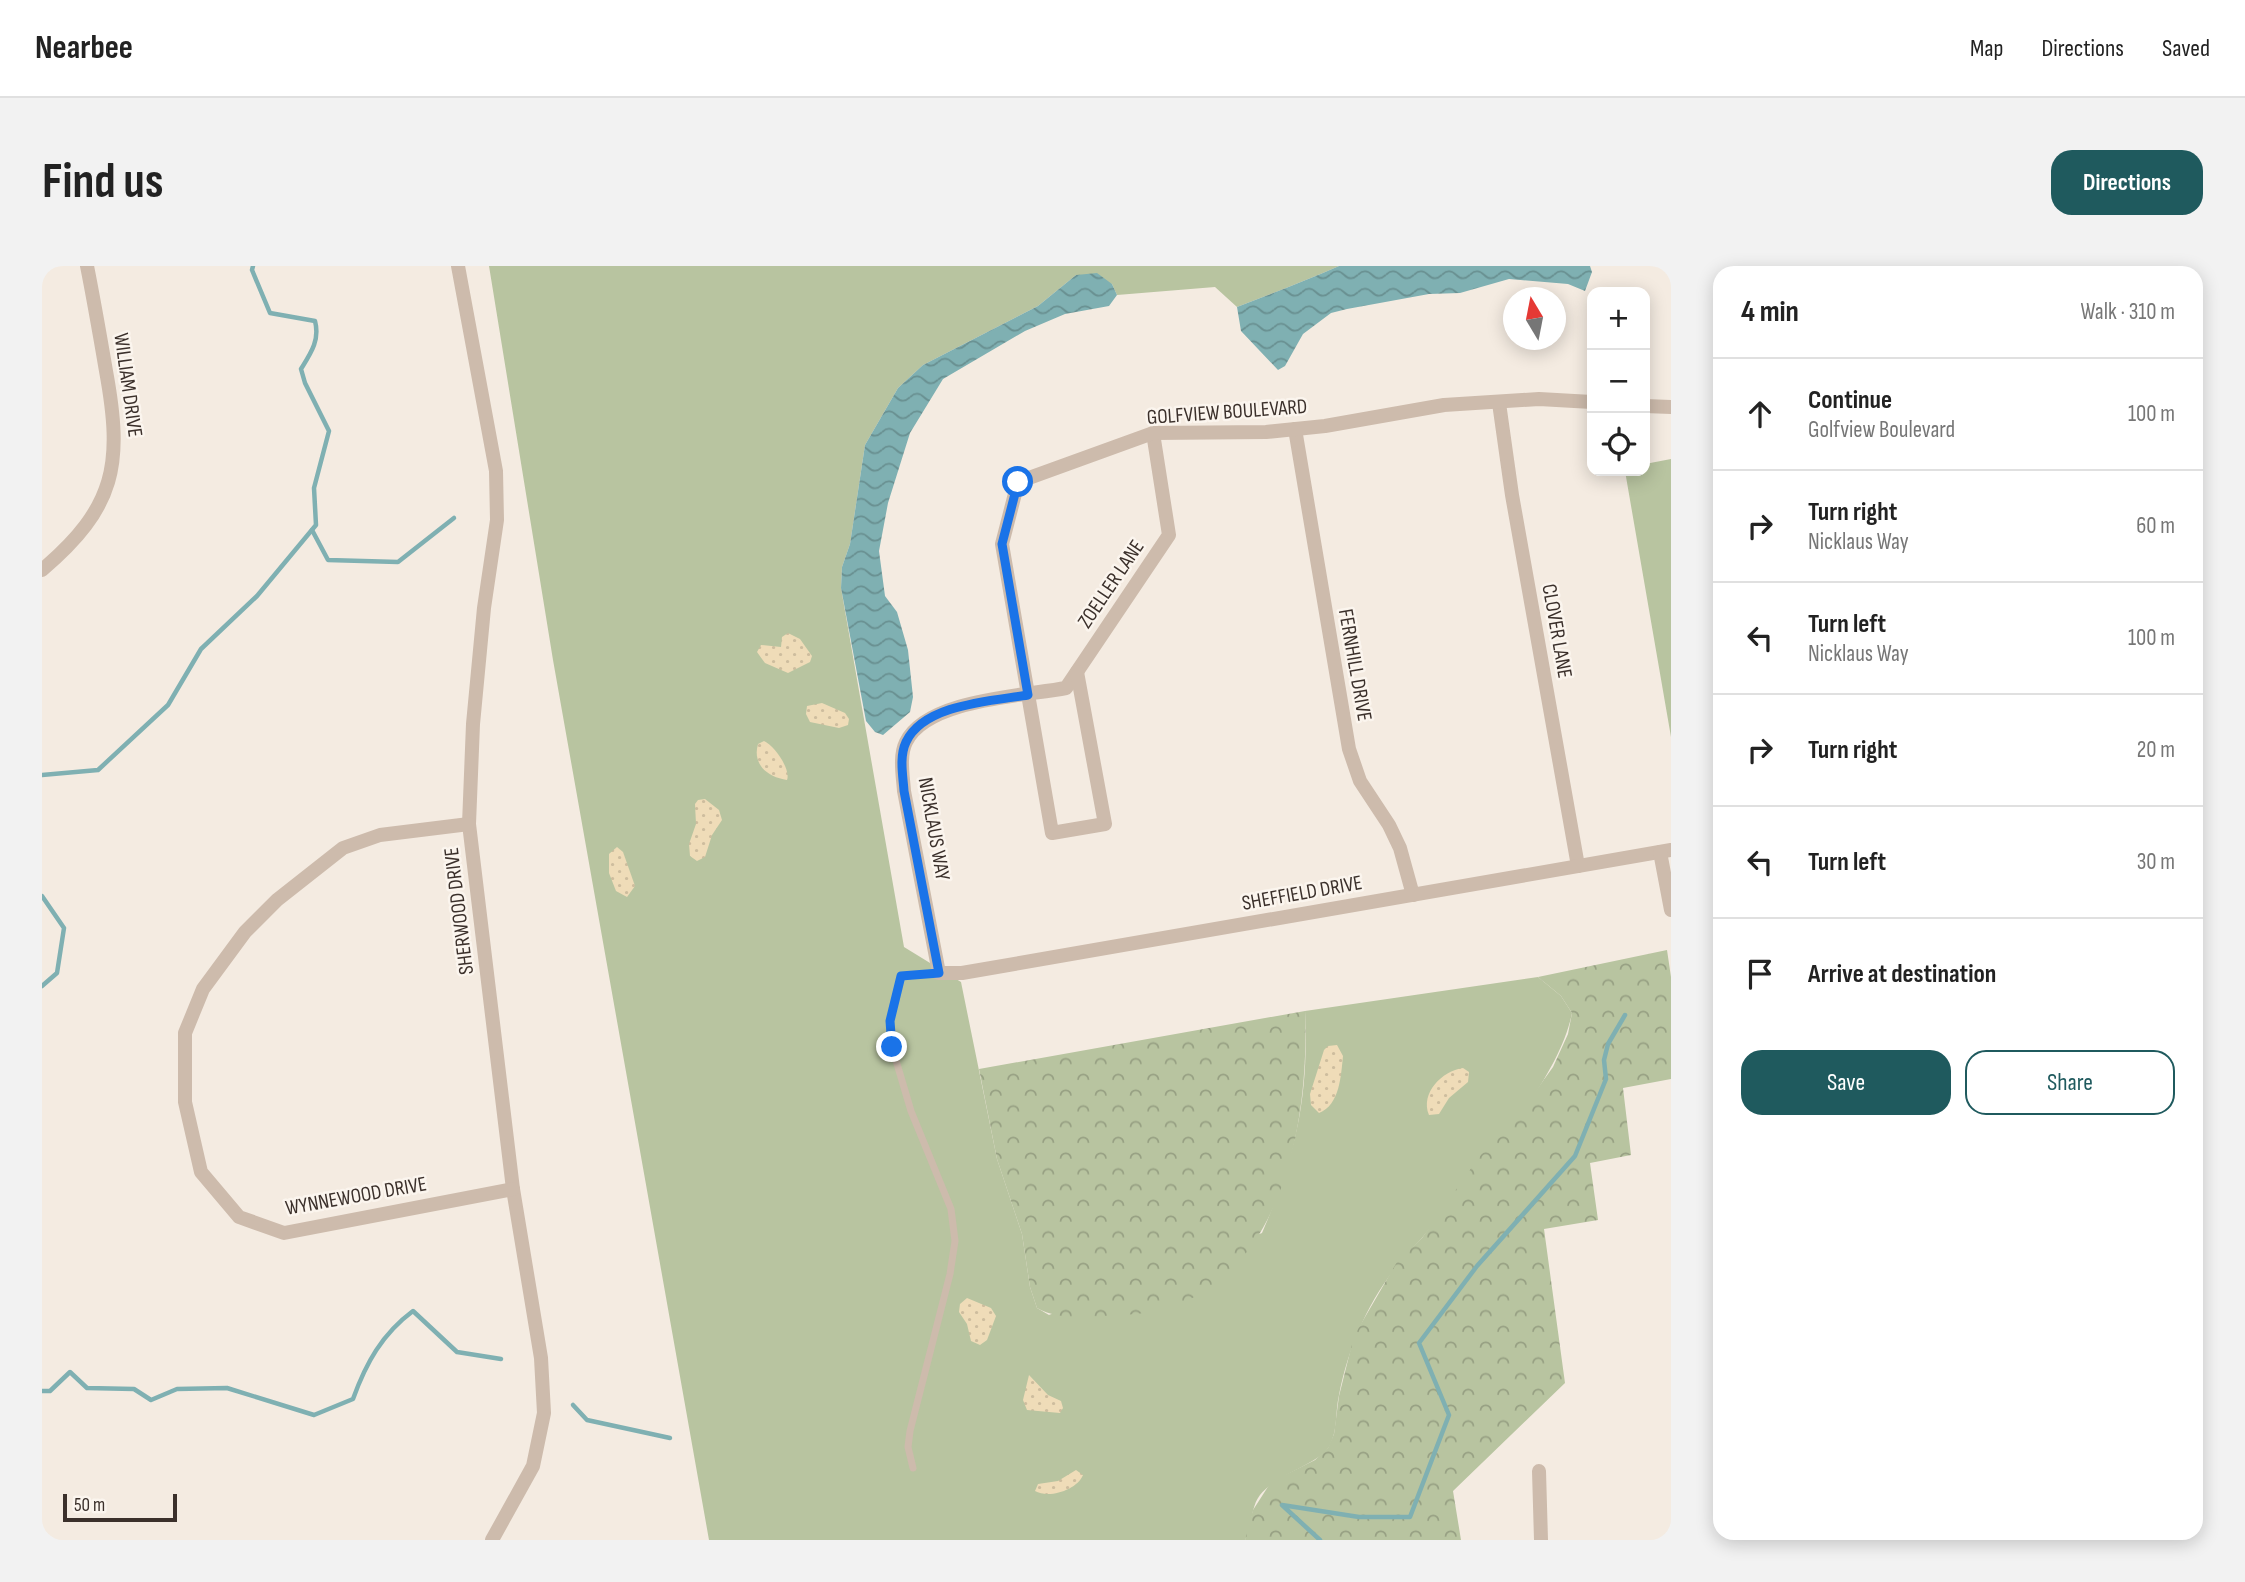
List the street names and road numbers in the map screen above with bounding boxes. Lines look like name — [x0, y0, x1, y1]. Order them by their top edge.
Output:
street label: WILLIAM DRIVE — [108, 331, 148, 439]
street label: GOLFVIEW BOULEVARD — [1146, 394, 1308, 430]
street label: ZOELLER LANE — [1072, 535, 1150, 633]
street label: CLOVER LANE — [1536, 582, 1578, 680]
street label: FERNHILL DRIVE — [1333, 607, 1377, 723]
street label: NICKLAUS WAY — [913, 776, 955, 883]
street label: SHERWOOD DRIVE — [439, 846, 479, 976]
street label: SHEFFIELD DRIVE — [1240, 870, 1364, 916]
street label: WYNNEWOOD DRIVE — [283, 1171, 429, 1221]

